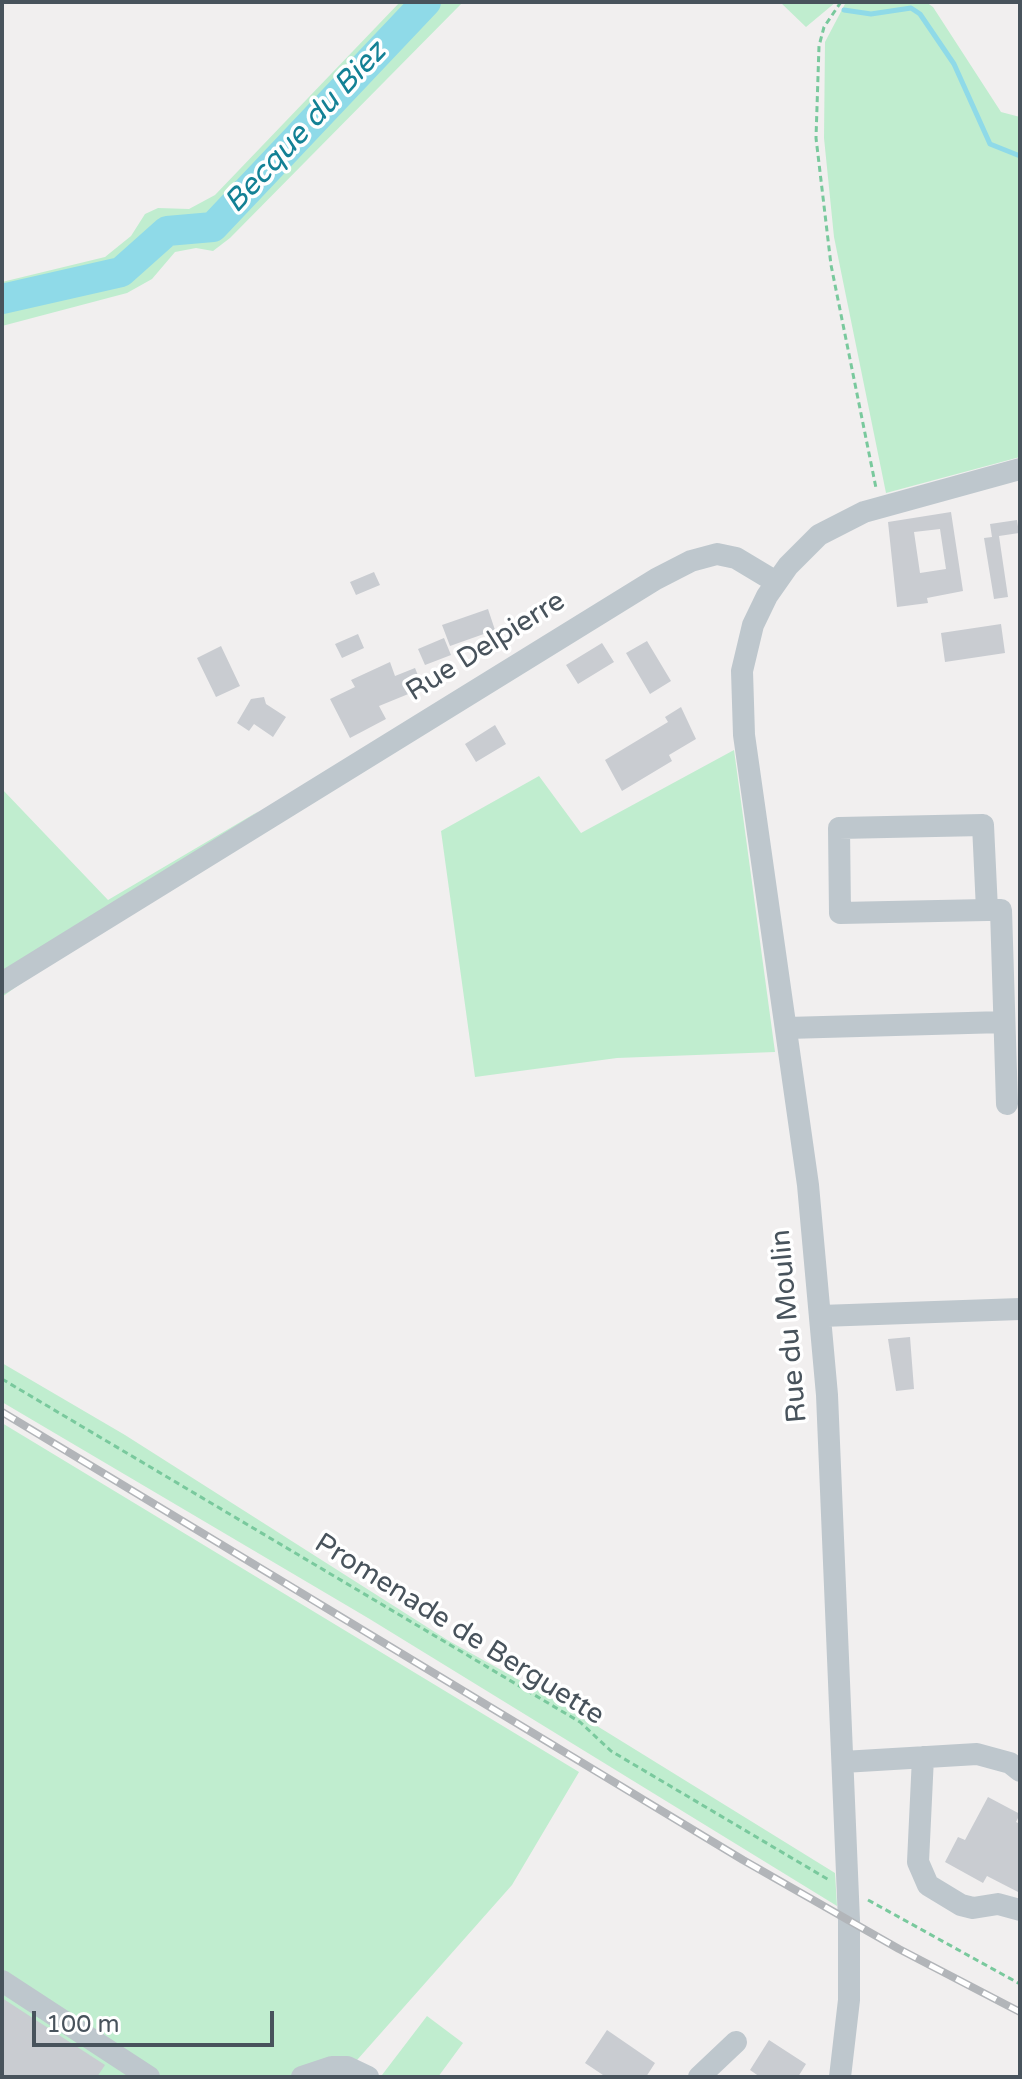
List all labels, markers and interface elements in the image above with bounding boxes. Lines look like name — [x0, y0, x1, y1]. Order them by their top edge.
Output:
water label: Becque du Biez — [218, 35, 394, 221]
street label: Rue Delpierre — [400, 585, 572, 709]
street label: Rue du Moulin — [765, 1228, 815, 1424]
street label: Promenade de Berguette — [308, 1527, 610, 1733]
scale bar — [36, 1995, 278, 2045]
text: 100 m — [46, 2010, 120, 2039]

